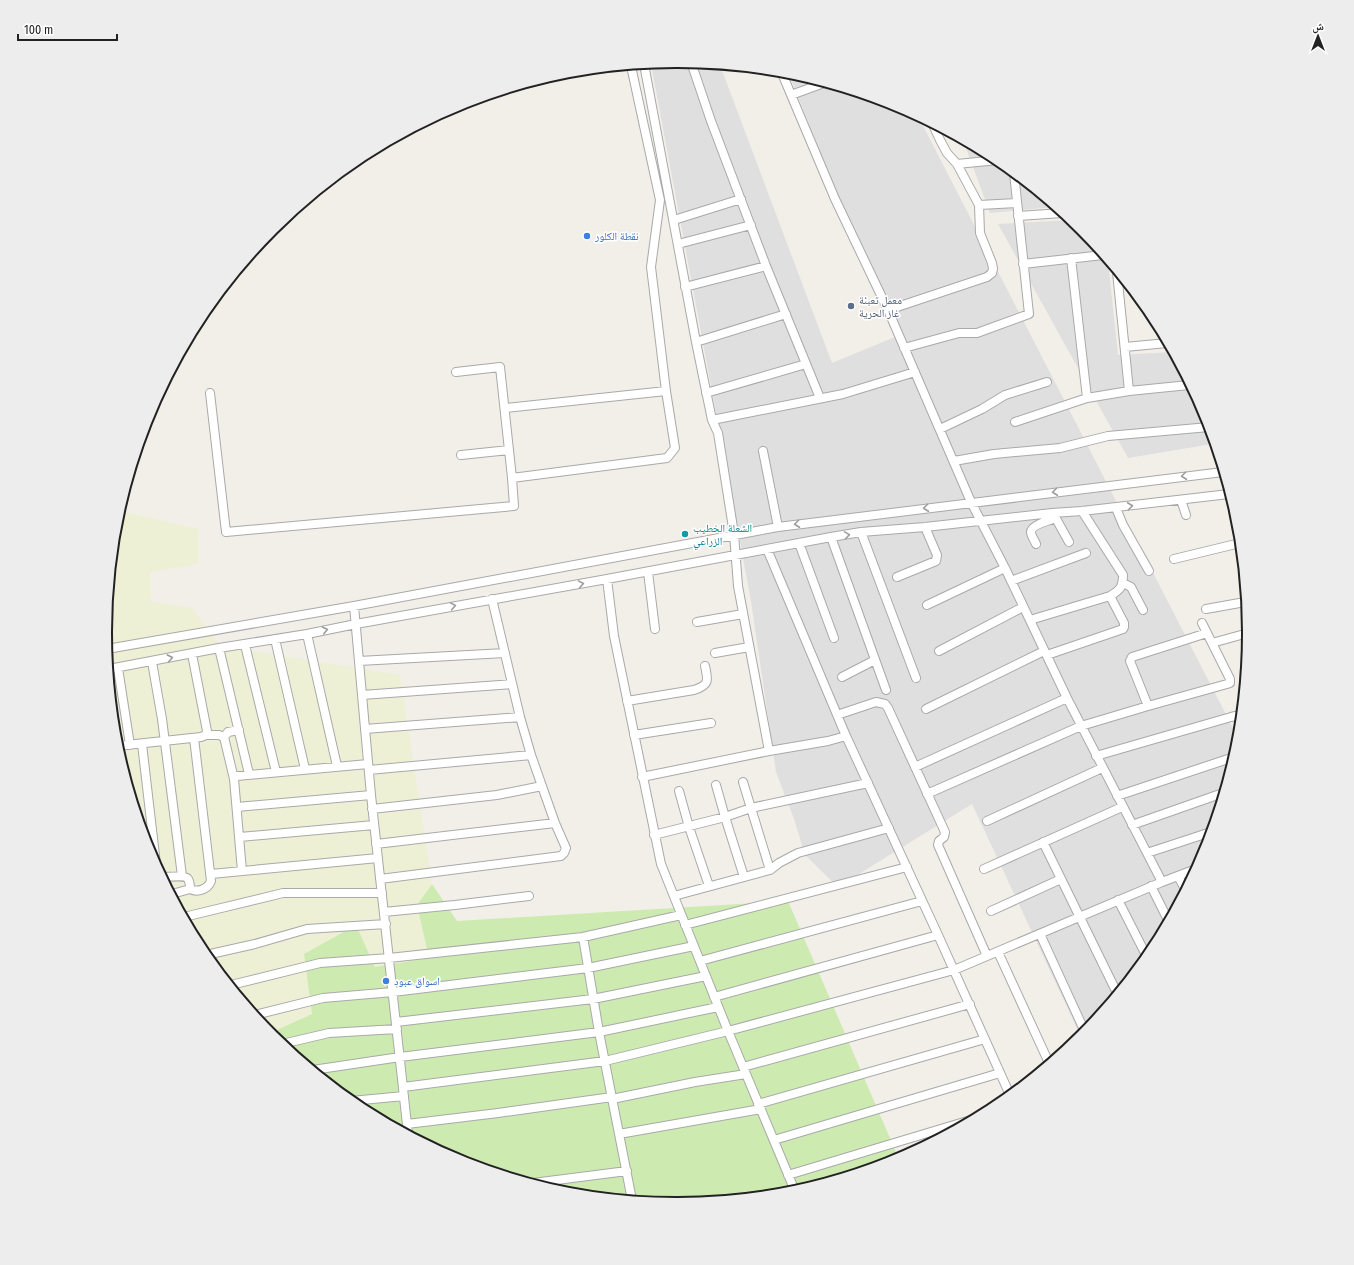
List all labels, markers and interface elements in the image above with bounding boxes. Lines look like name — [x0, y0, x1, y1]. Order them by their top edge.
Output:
scale bar — [18, 16, 117, 42]
north arrow — [1298, 16, 1338, 56]
text: ش — [1312, 20, 1324, 34]
text: 100 m — [24, 23, 53, 37]
place label: نقطة الكلور — [594, 230, 639, 243]
marker: نقطة الكلور — [582, 231, 592, 241]
place label: معمل تعبئة غاز الحرية — [859, 294, 902, 320]
marker: معمل تعبئة غاز الحرية — [846, 301, 856, 311]
one-way arrow — [1181, 471, 1187, 480]
one-way arrow — [1052, 487, 1058, 496]
one-way arrow — [1127, 502, 1133, 511]
one-way arrow — [923, 503, 929, 512]
one-way arrow — [794, 519, 800, 528]
place label: الشعلة الخطيب الزراعي — [693, 522, 752, 549]
marker: الشعلة الخطيب الزراعي — [680, 529, 690, 539]
one-way arrow — [844, 531, 850, 540]
one-way arrow — [578, 580, 584, 589]
one-way arrow — [450, 602, 456, 611]
one-way arrow — [322, 627, 328, 635]
one-way arrow — [167, 655, 173, 663]
place label: اسواق عبود — [394, 975, 440, 988]
marker: اسواق عبود — [381, 976, 391, 986]

